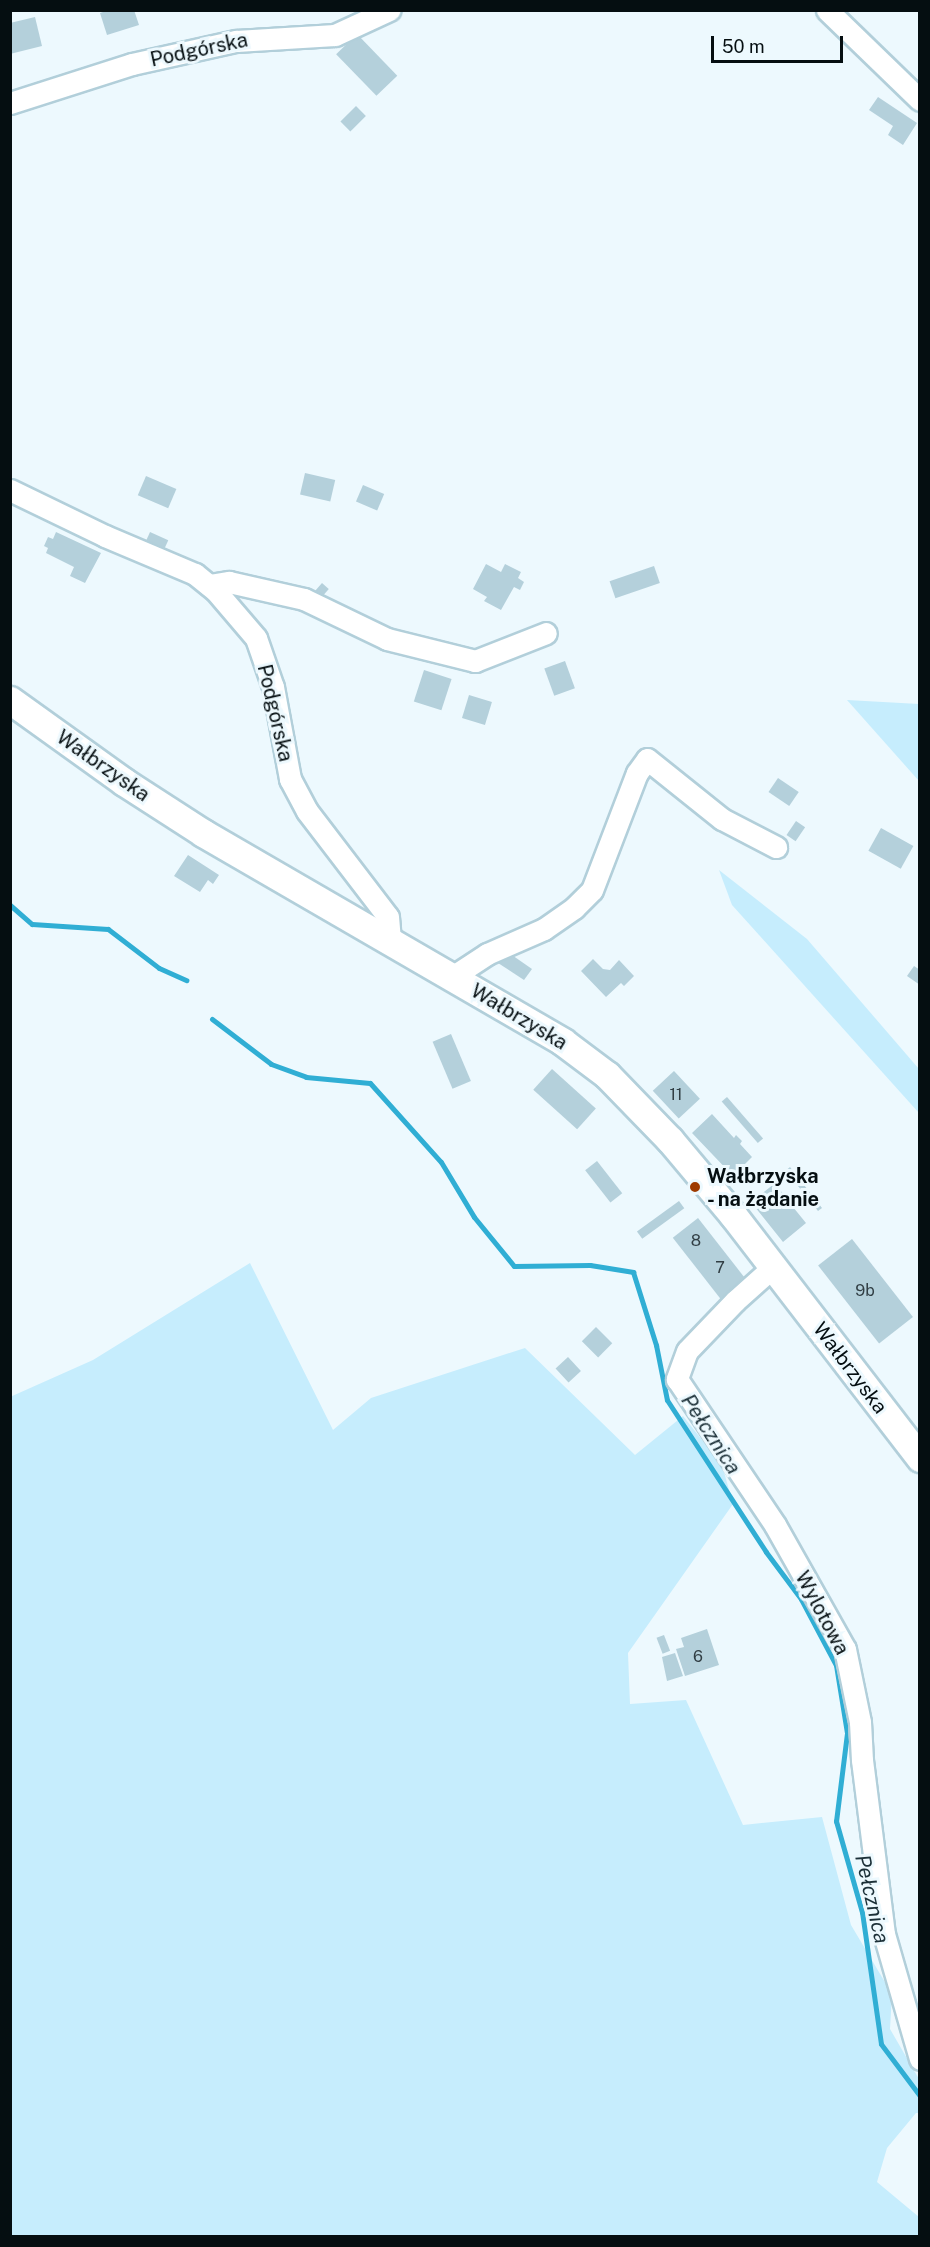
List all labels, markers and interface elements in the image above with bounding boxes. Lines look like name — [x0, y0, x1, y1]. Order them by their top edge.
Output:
scale bar — [714, 24, 846, 62]
street label: Podgórska — [148, 28, 250, 72]
text: 50 m — [722, 36, 765, 57]
street label: Podgórska — [252, 662, 298, 764]
street label: Wałbrzyska — [52, 725, 154, 807]
street label: Wałbrzyska — [466, 979, 572, 1055]
house number: 11 — [669, 1085, 683, 1105]
place label: Wałbrzyska - na żądanie — [707, 1164, 821, 1211]
marker: Wałbrzyska - na żądanie — [688, 1180, 702, 1194]
house number: 8 — [691, 1231, 701, 1251]
house number: 7 — [715, 1258, 725, 1278]
house number: 9b — [855, 1281, 875, 1301]
street label: Wałbrzyska — [808, 1318, 892, 1418]
water label: Pełcznica — [676, 1389, 746, 1479]
street label: Wylotowa — [790, 1567, 854, 1659]
house number: 6 — [693, 1647, 703, 1667]
water label: Pełcznica — [850, 1852, 894, 1946]

